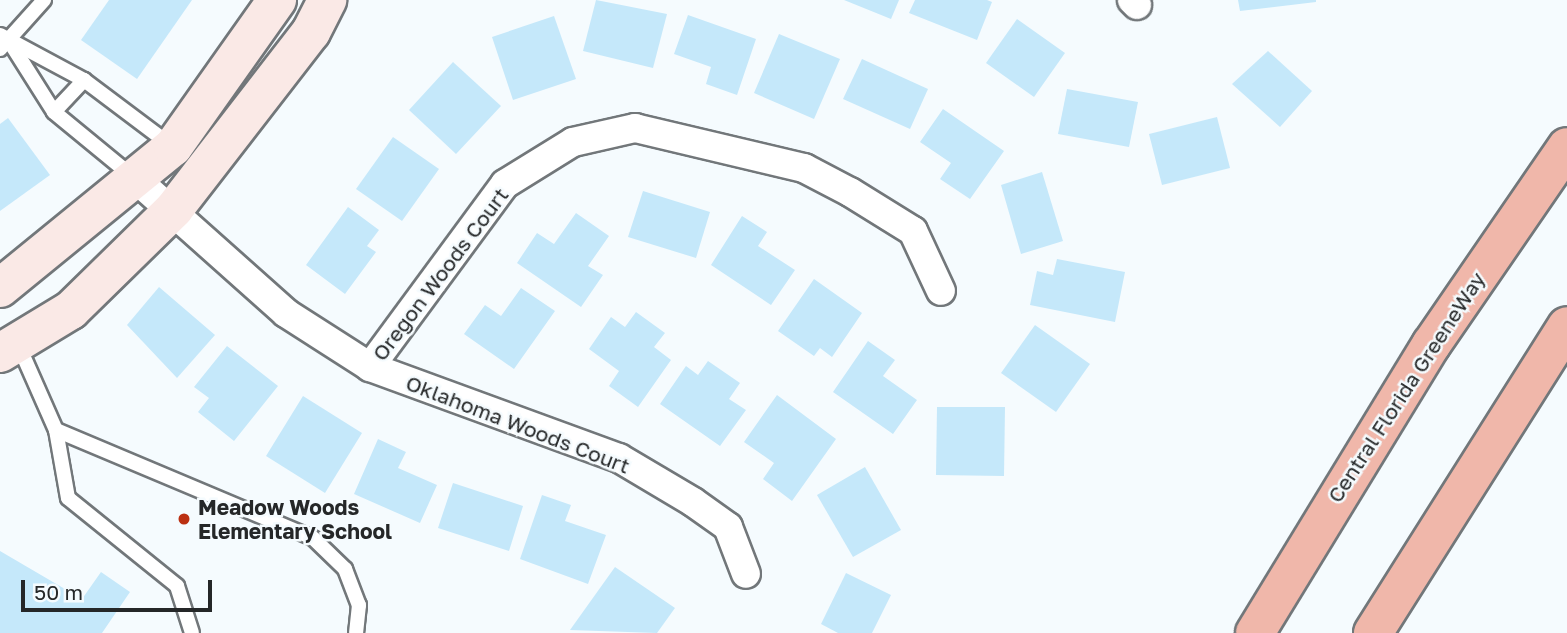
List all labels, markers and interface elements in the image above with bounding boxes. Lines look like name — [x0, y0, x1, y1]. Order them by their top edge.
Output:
street label: Oregon Woods Court — [367, 183, 513, 365]
street label: Central Florida GreeneWay — [1322, 267, 1490, 507]
street label: Oklahoma Woods Court — [403, 370, 633, 478]
place label: Meadow Woods Elementary School — [198, 494, 392, 544]
marker: Meadow Woods Elementary School — [176, 511, 192, 527]
scale bar — [24, 566, 215, 610]
text: 50 m — [34, 579, 83, 605]

